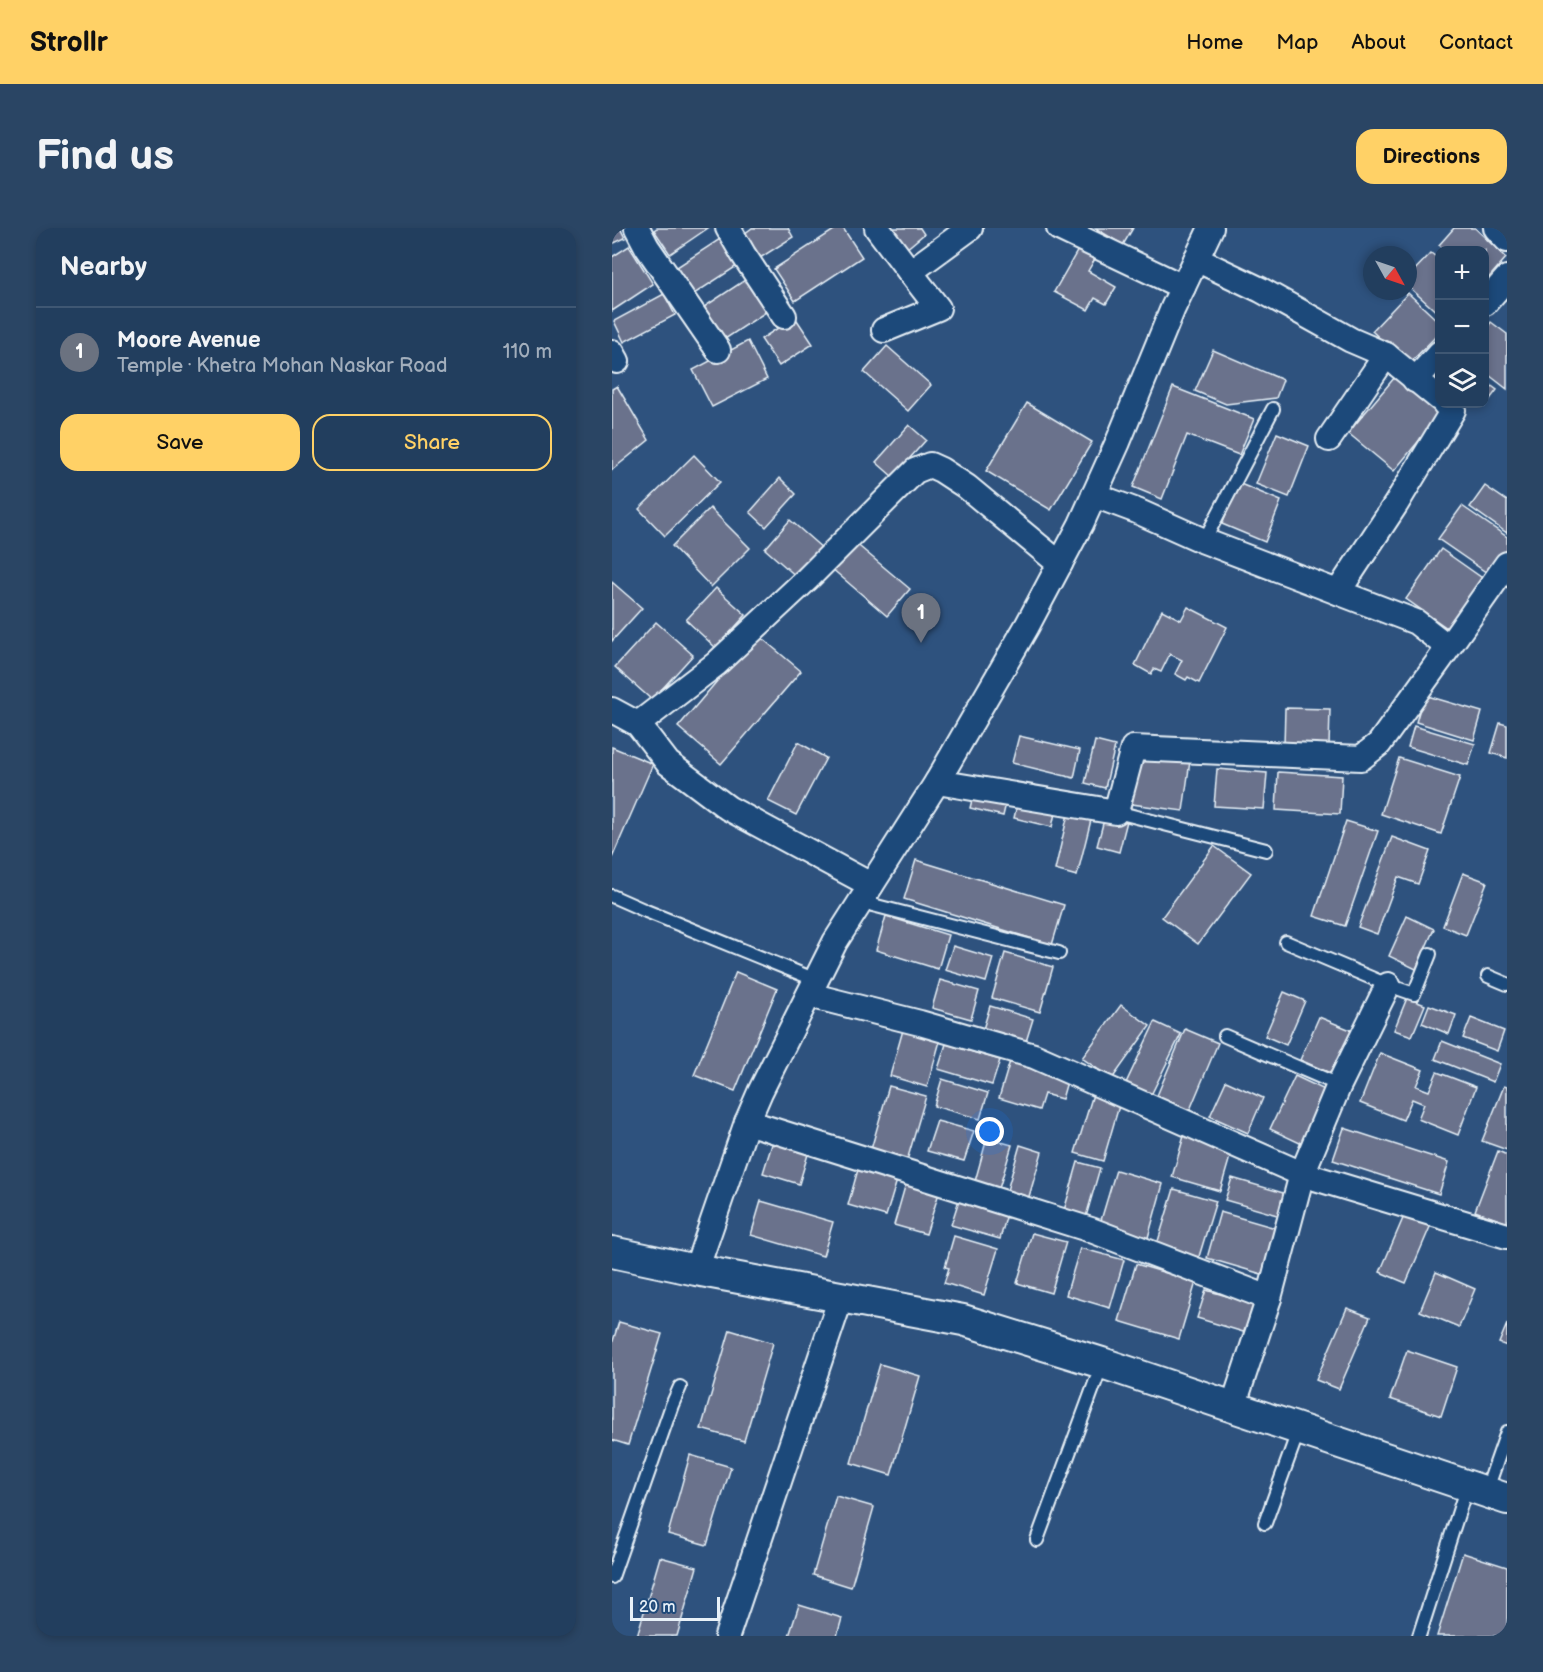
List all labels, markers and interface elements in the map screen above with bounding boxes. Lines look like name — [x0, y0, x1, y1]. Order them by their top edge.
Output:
text: Strollr — [30, 26, 108, 59]
text: Home — [1186, 30, 1243, 55]
text: Map — [1276, 30, 1318, 55]
text: About — [1351, 30, 1406, 55]
text: Contact — [1439, 30, 1513, 55]
button: Directions — [1356, 129, 1507, 184]
text: Find us — [36, 131, 174, 182]
north arrow — [1363, 246, 1417, 300]
map controls — [1435, 246, 1489, 408]
button: + — [1435, 246, 1489, 300]
text: Nearby — [60, 252, 147, 283]
button: − — [1435, 300, 1489, 354]
text: Moore Avenue — [117, 327, 261, 354]
text: 1 — [75, 340, 84, 364]
text: 110 m — [503, 340, 552, 364]
text: Temple · Khetra Mohan Naskar Road — [117, 354, 447, 378]
button: layers — [1435, 354, 1489, 408]
button: Save — [60, 414, 300, 471]
button: Share — [312, 414, 552, 471]
pin: 1 — [902, 594, 940, 643]
your location — [975, 1117, 1004, 1146]
scale bar — [630, 1594, 720, 1622]
text: 20 m — [639, 1598, 675, 1617]

